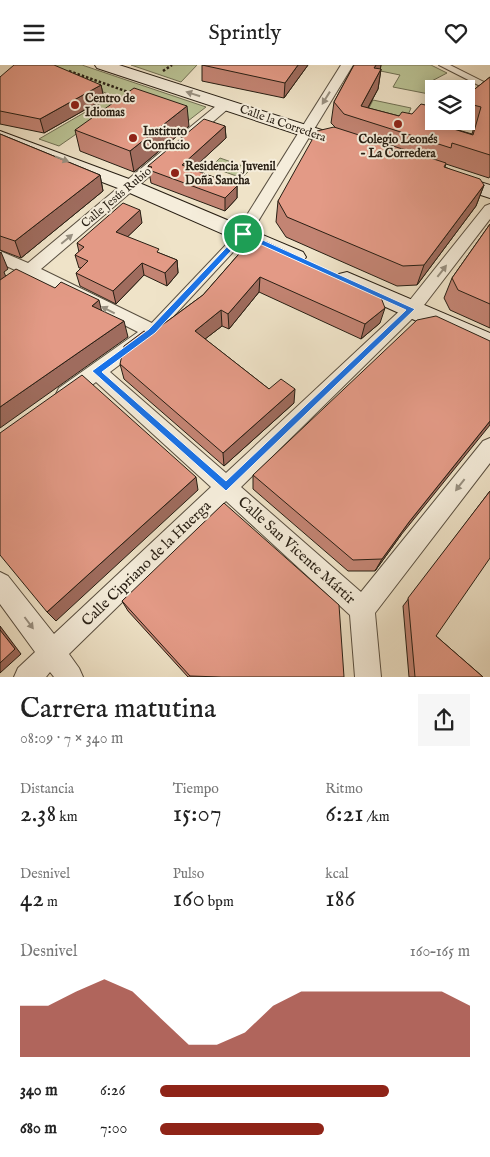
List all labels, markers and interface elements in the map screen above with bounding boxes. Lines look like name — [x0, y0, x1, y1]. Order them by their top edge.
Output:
icon: menu — [20, 19, 48, 47]
text: Sprintly — [209, 19, 281, 47]
icon: heart — [442, 19, 470, 47]
map controls — [425, 80, 475, 130]
button: layers — [425, 80, 475, 130]
one-way arrow — [185, 89, 200, 97]
place label: Centro de Idiomas — [85, 91, 135, 120]
one-way arrow — [322, 91, 331, 105]
marker: Centro de Idiomas — [69, 99, 81, 111]
street label: Calle la Corredera — [238, 102, 329, 146]
marker: Colegio Leonés - La Corredera — [392, 118, 404, 130]
place label: Instituto Confucio — [143, 124, 190, 153]
marker: Instituto Confucio — [127, 132, 139, 144]
place label: Colegio Leonés - La Corredera — [358, 132, 438, 161]
one-way arrow — [55, 155, 70, 163]
place label: Residencia Juvenil Doña Sancha — [185, 159, 277, 188]
street label: Calle Jesús Rubio — [78, 163, 156, 232]
marker: Residencia Juvenil Doña Sancha — [169, 167, 181, 179]
pin — [222, 213, 264, 255]
icon: arrive — [229, 220, 257, 248]
one-way arrow — [60, 233, 72, 245]
one-way arrow — [436, 265, 447, 278]
one-way arrow — [101, 306, 115, 314]
one-way arrow — [455, 478, 465, 492]
street label: Calle San Vicente Mártir — [234, 492, 360, 609]
street label: Calle Cipriano de la Huerga — [77, 496, 216, 630]
one-way arrow — [24, 616, 35, 629]
text: Carrera matutina — [20, 692, 216, 727]
button: share — [418, 694, 470, 746]
text: 08:09 · 7 × 340 m — [20, 729, 123, 749]
text: Distancia — [20, 780, 74, 798]
text: Tiempo — [173, 780, 219, 798]
text: Ritmo — [325, 780, 363, 798]
text: 2.38 — [20, 798, 56, 830]
text: 15:07 — [173, 798, 222, 830]
text: 6:21 — [325, 798, 364, 830]
text: km — [56, 808, 78, 826]
text: /km — [364, 808, 390, 826]
text: Desnivel — [20, 865, 70, 883]
text: Pulso — [173, 865, 204, 883]
text: kcal — [325, 865, 349, 883]
text: 42 — [20, 883, 44, 915]
text: 160 — [173, 883, 205, 915]
text: 186 — [325, 883, 355, 915]
text: m — [44, 893, 58, 911]
text: bpm — [205, 893, 234, 911]
text: Desnivel — [20, 942, 77, 962]
text: 160–165 m — [410, 942, 470, 962]
text: 340 m — [20, 1081, 58, 1101]
text: 6:26 — [100, 1081, 125, 1101]
text: 680 m — [20, 1119, 57, 1139]
text: 7:00 — [100, 1119, 127, 1139]

